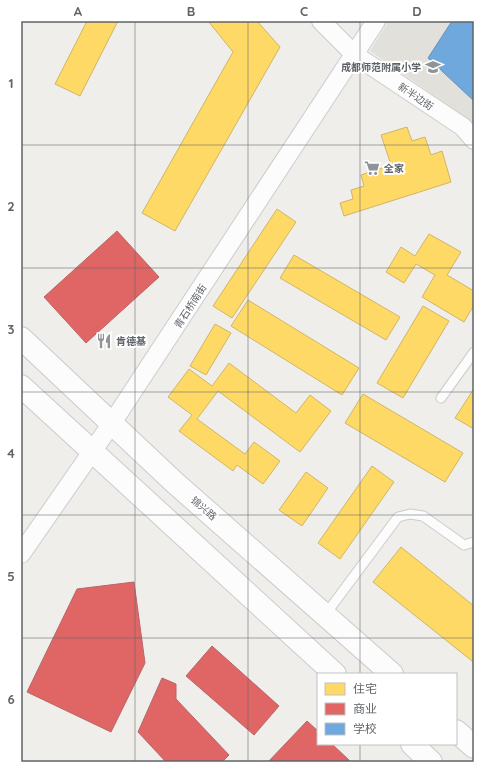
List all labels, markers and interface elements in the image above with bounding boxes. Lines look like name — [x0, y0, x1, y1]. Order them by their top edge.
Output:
text: A — [74, 3, 83, 19]
text: B — [187, 3, 195, 19]
text: C — [300, 3, 308, 19]
text: D — [412, 3, 422, 19]
school or university icon: 成都师范附属小学 — [424, 58, 442, 76]
place label: 成都师范附属小学 — [341, 61, 421, 74]
text: 1 — [8, 75, 14, 91]
street label: 新半边街 — [396, 80, 436, 113]
supermarket icon: 全家 — [363, 159, 381, 177]
place label: 全家 — [383, 162, 404, 175]
text: 2 — [7, 198, 15, 214]
street label: 青石桥南街 — [171, 282, 209, 331]
text: 3 — [8, 321, 15, 337]
restaurant icon: 肯德基 — [95, 332, 113, 350]
place label: 肯德基 — [116, 335, 146, 348]
text: 4 — [7, 445, 15, 461]
street label: 锦兴路 — [188, 494, 219, 523]
text: 5 — [7, 568, 15, 584]
legend — [317, 673, 457, 745]
text: 住宅 — [353, 681, 377, 696]
text: 6 — [7, 691, 15, 707]
text: 商业 — [353, 701, 377, 716]
text: 学校 — [353, 721, 377, 736]

